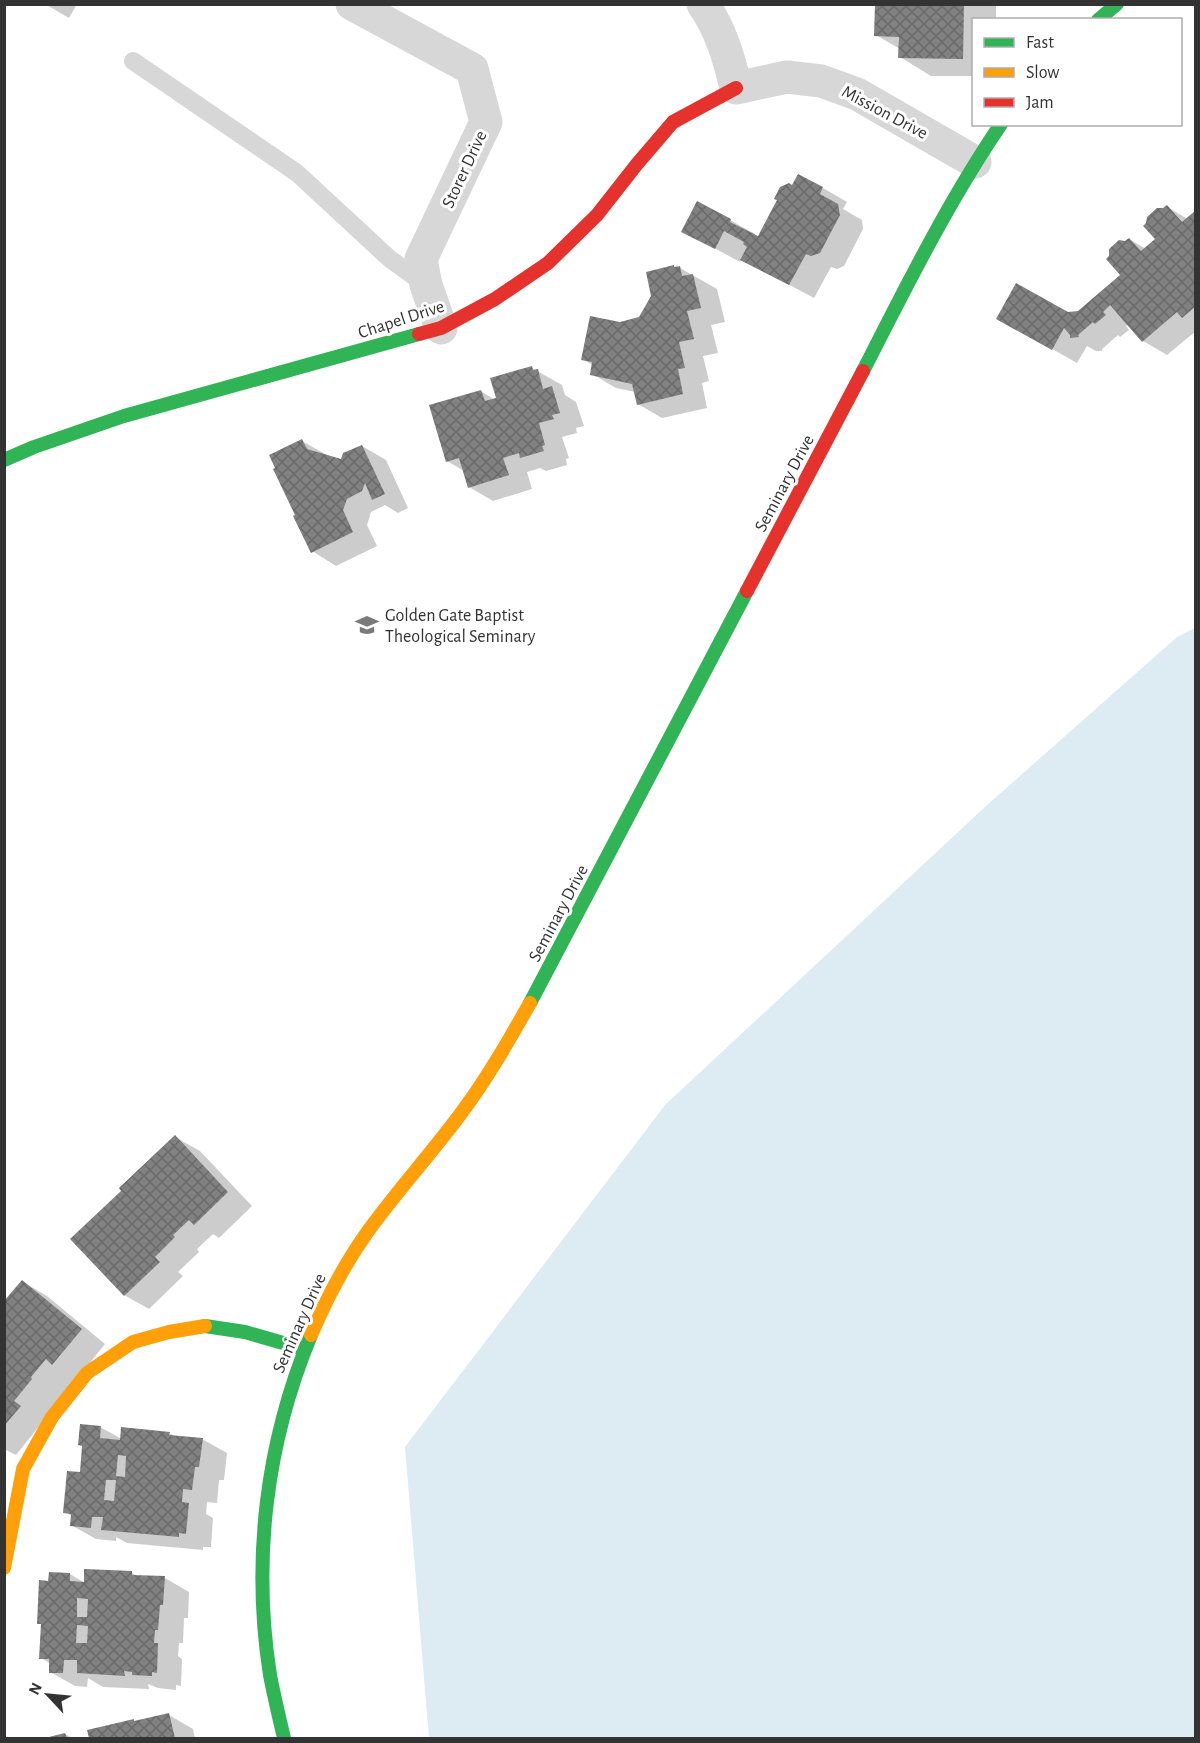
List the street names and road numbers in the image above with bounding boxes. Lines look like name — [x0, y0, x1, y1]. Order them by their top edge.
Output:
street label: Mission Drive — [839, 83, 931, 143]
street label: Storer Drive — [439, 128, 491, 211]
street label: Chapel Drive — [356, 298, 447, 342]
street label: Seminary Drive — [752, 432, 818, 535]
street label: Seminary Drive — [526, 862, 592, 965]
street label: Seminary Drive — [270, 1271, 330, 1376]

